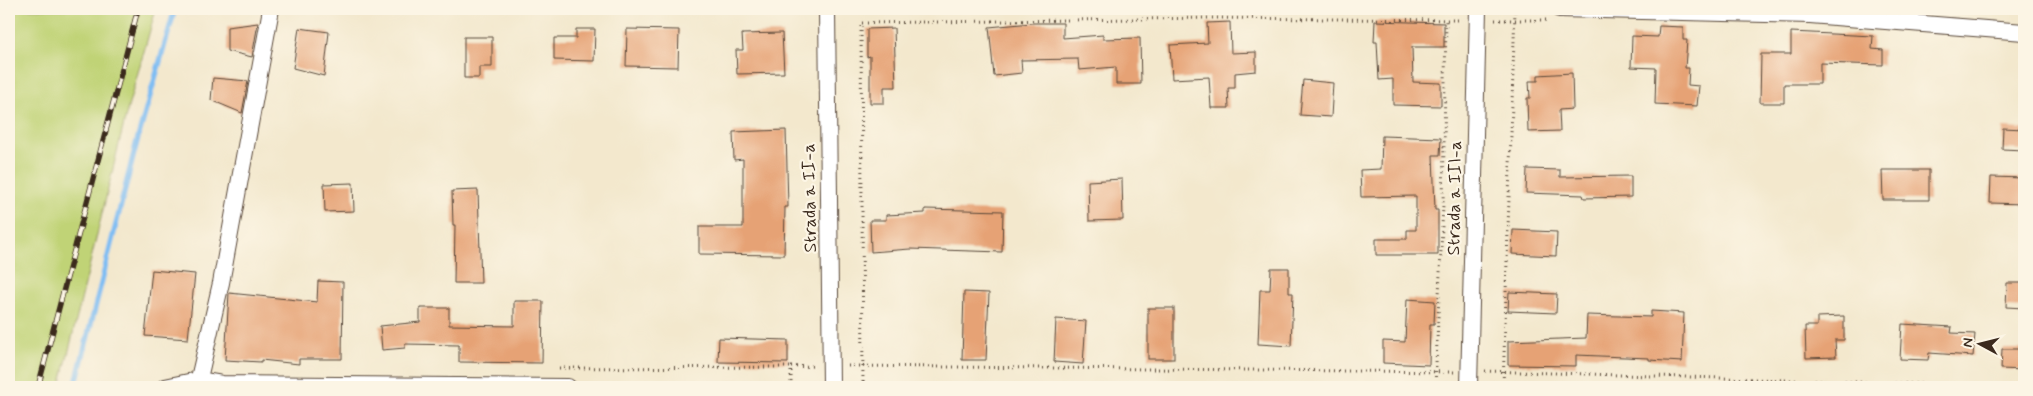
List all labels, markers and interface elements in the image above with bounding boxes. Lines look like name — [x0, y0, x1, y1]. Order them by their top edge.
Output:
street label: Strada a III-a — [1442, 141, 1468, 255]
street label: Strada a II-a — [797, 143, 823, 253]
north arrow — [1956, 318, 2006, 368]
text: N — [1959, 337, 1978, 348]

